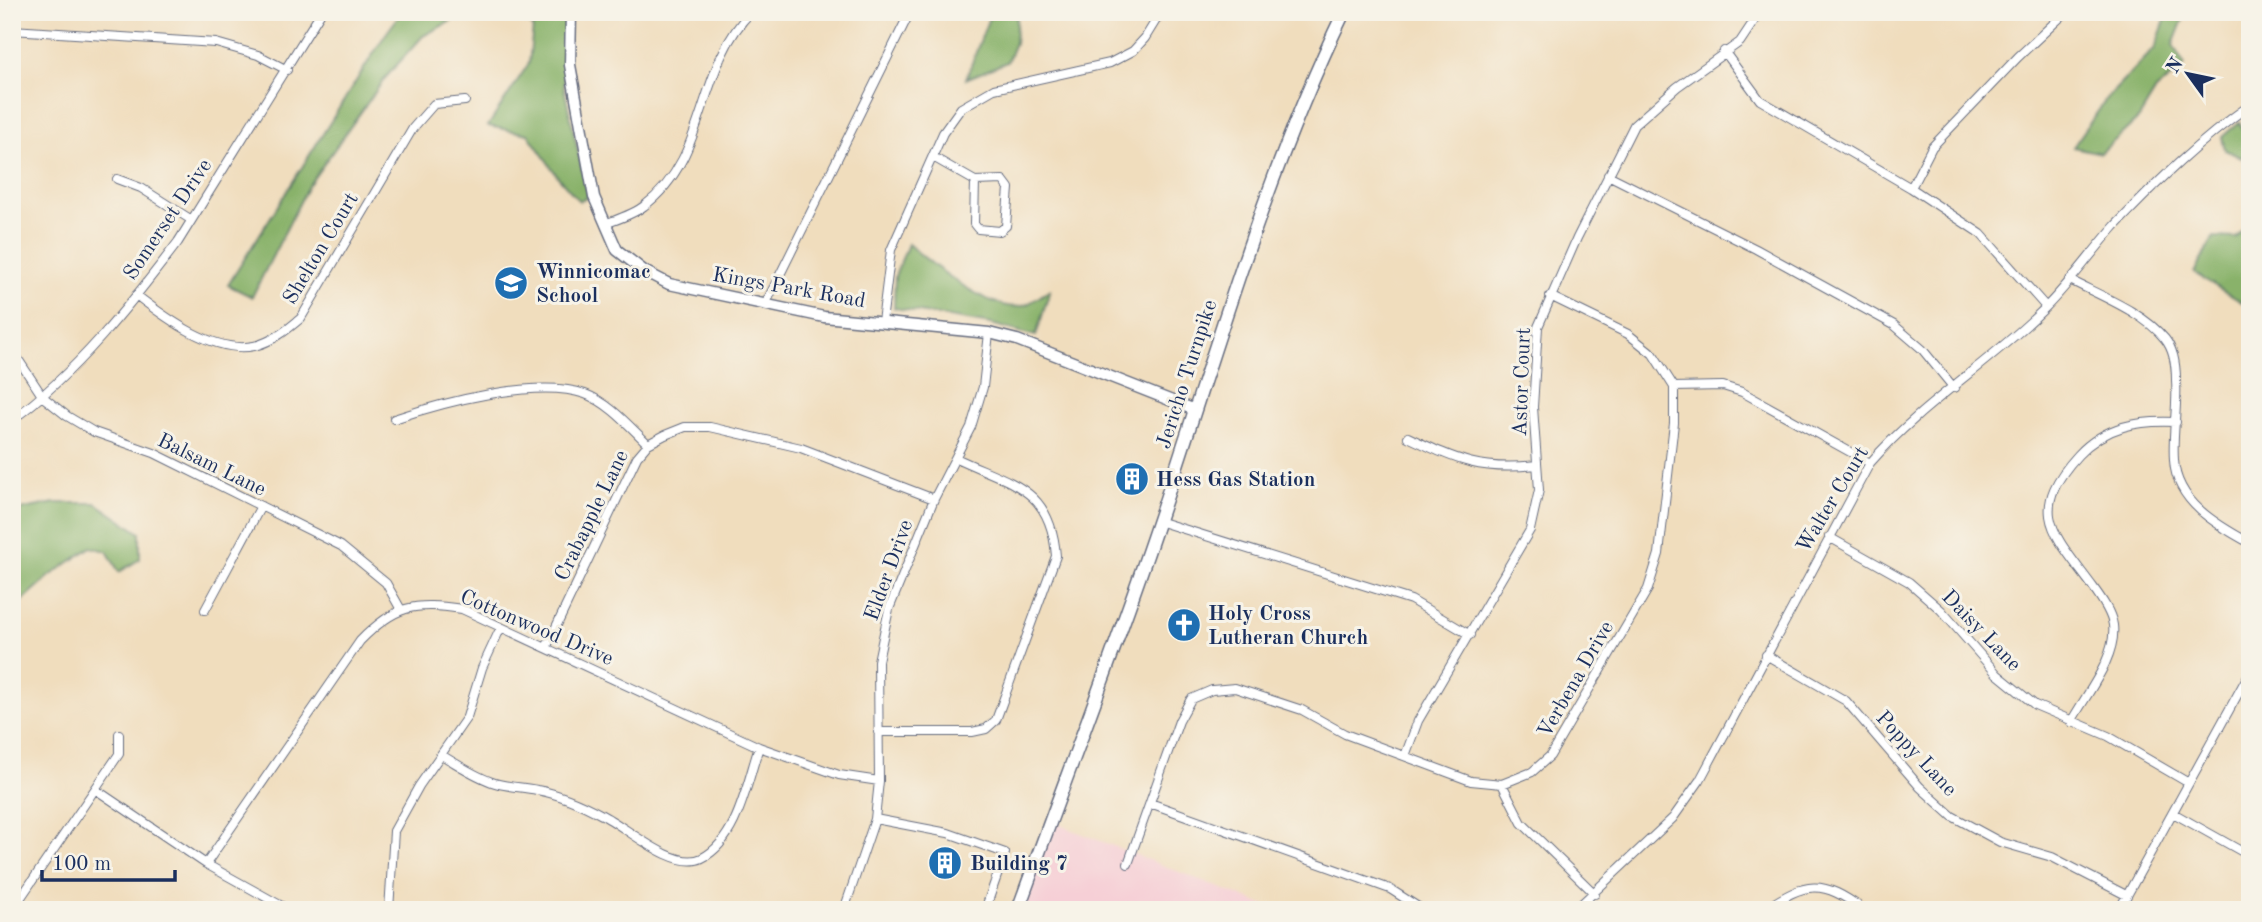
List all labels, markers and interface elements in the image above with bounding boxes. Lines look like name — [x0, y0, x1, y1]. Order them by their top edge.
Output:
north arrow — [2154, 38, 2224, 108]
text: N — [2164, 54, 2188, 77]
street label: Somerset Drive — [120, 156, 216, 284]
street label: Shelton Court — [280, 189, 363, 308]
place label: Winnicomac School — [536, 262, 651, 307]
school or university icon: Winnicomac School — [492, 264, 530, 302]
street label: Kings Park Road — [711, 265, 867, 312]
street label: Jericho Turnpike — [1153, 297, 1221, 452]
street label: Astor Court — [1510, 327, 1535, 437]
street label: Balsam Lane — [154, 430, 269, 501]
street label: Walter Court — [1793, 443, 1873, 557]
street label: Crabapple Lane — [552, 447, 633, 584]
building icon: Hess Gas Station — [1113, 460, 1151, 498]
place label: Hess Gas Station — [1156, 470, 1315, 491]
street label: Elder Drive — [861, 517, 917, 624]
street label: Daisy Lane — [1937, 586, 2025, 676]
street label: Cottonwood Drive — [457, 587, 616, 670]
place label: Holy Cross Lutheran Church — [1208, 604, 1368, 649]
church icon: Holy Cross Lutheran Church — [1165, 606, 1203, 644]
street label: Verbena Drive — [1534, 618, 1618, 742]
street label: Poppy Lane — [1871, 707, 1960, 801]
scale bar — [42, 838, 175, 882]
building icon: Building 7 — [926, 844, 964, 882]
text: 100 m — [52, 854, 111, 875]
place label: Building 7 — [970, 854, 1068, 875]

